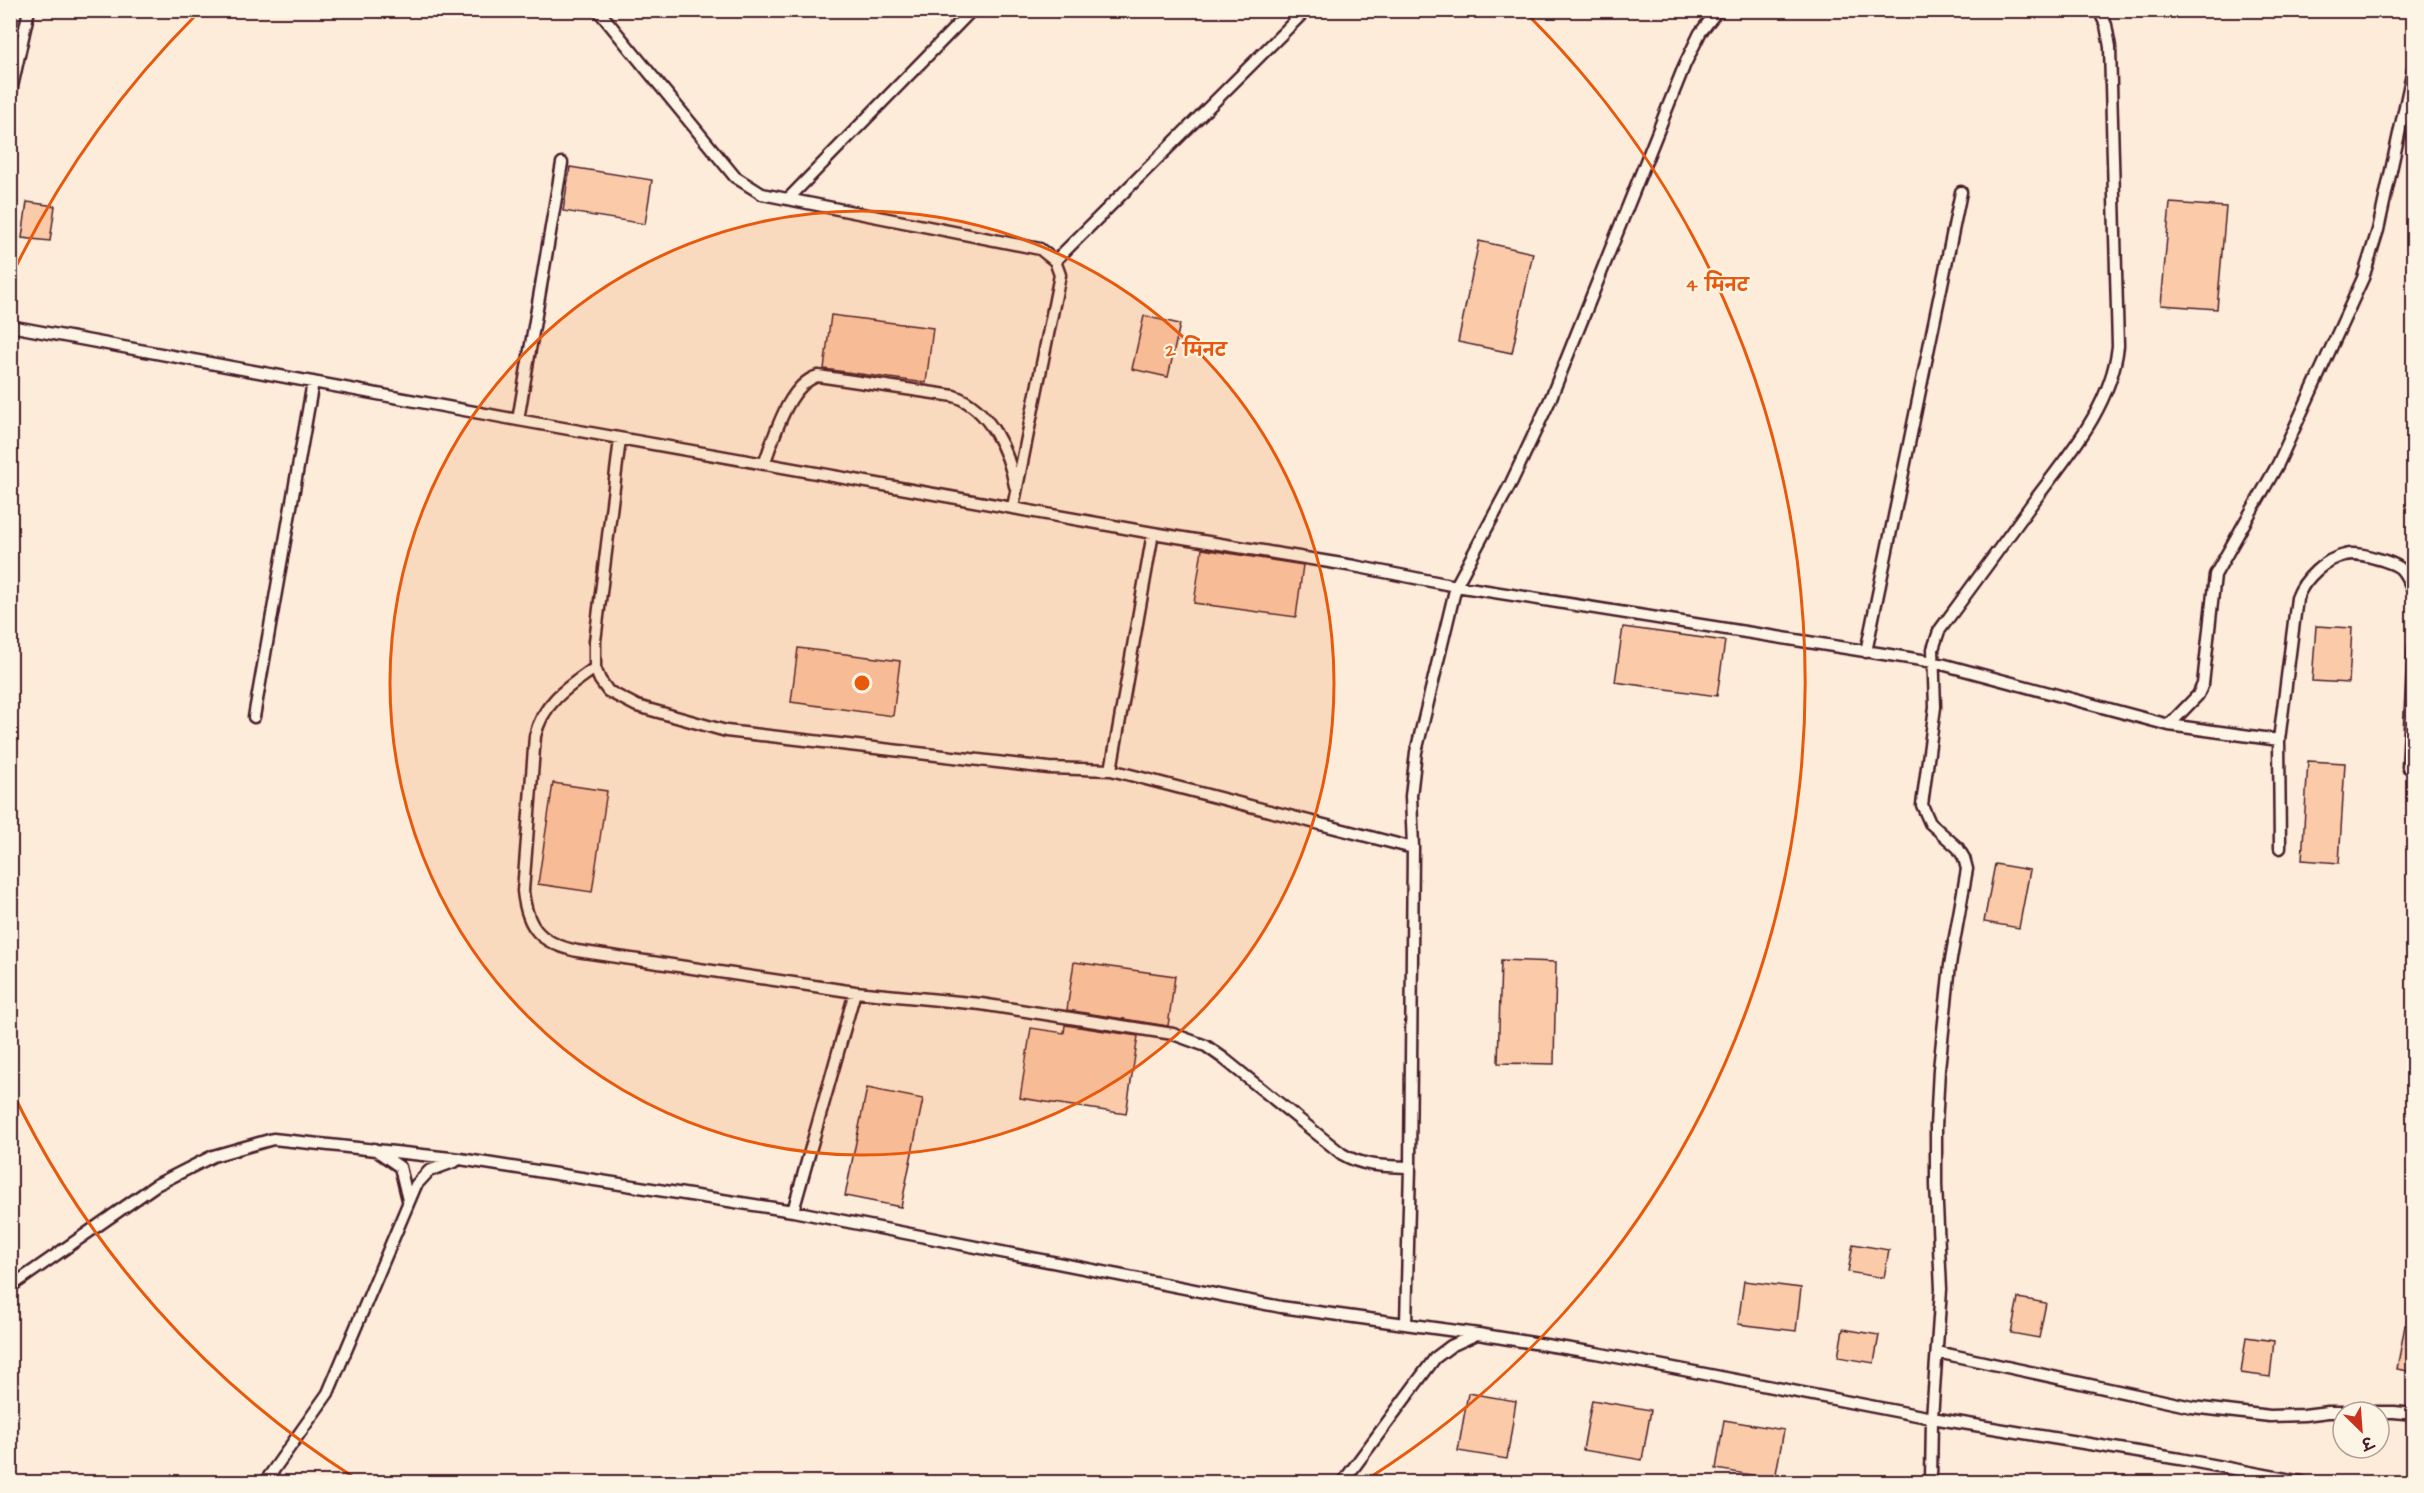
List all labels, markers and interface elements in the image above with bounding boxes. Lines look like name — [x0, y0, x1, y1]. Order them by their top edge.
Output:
text: 4 मिनट — [1685, 270, 1751, 298]
text: 2 मिनट — [1164, 335, 1229, 363]
centre of rings — [852, 673, 872, 693]
north arrow — [2331, 1400, 2391, 1460]
text: उ — [2356, 1430, 2378, 1455]

